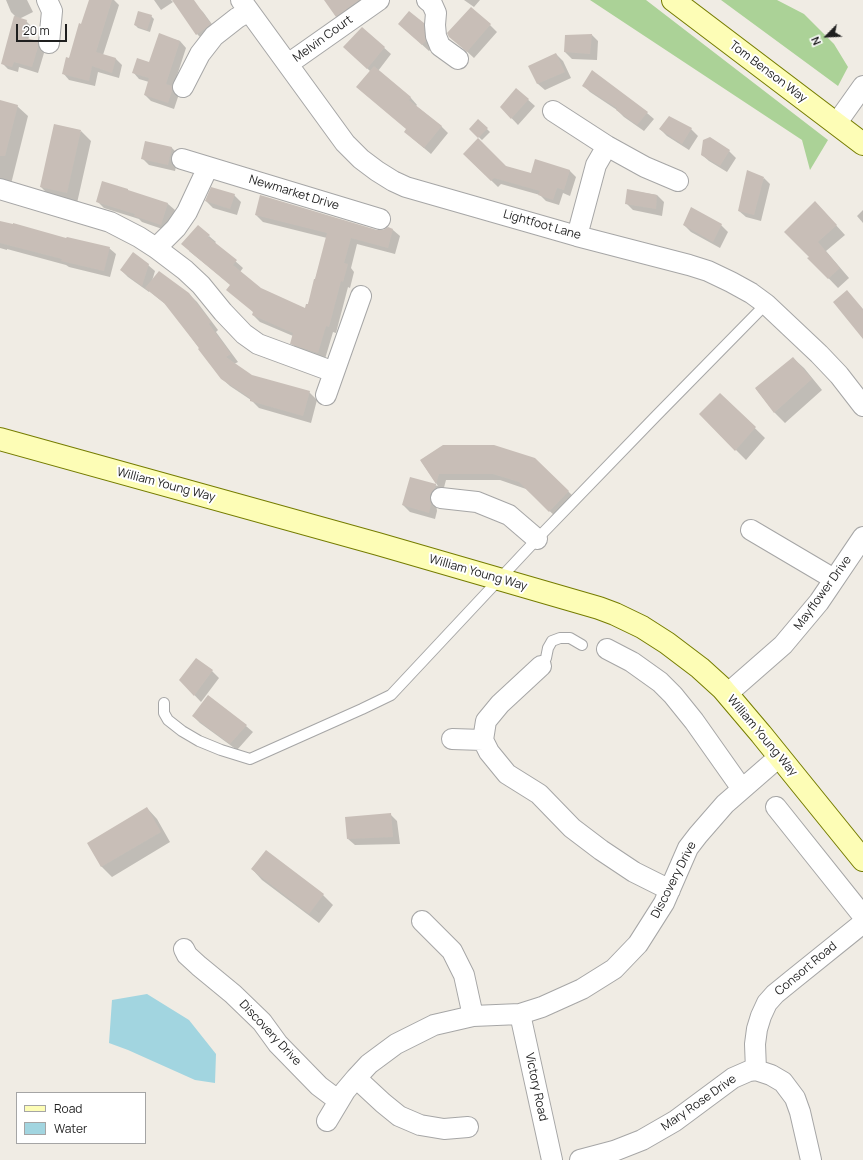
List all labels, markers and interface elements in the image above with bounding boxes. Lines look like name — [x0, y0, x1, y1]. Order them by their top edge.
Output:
street label: Melvin Court — [290, 13, 356, 65]
scale bar — [18, 16, 69, 42]
north arrow — [807, 16, 847, 56]
text: 20 m — [23, 22, 50, 39]
text: N — [807, 34, 824, 48]
street label: Tom Benson Way — [726, 38, 810, 106]
street label: Newmarket Drive — [247, 172, 341, 214]
street label: Lightfoot Lane — [501, 207, 583, 243]
street label: William Young Way — [115, 465, 217, 505]
street label: William Young Way — [427, 552, 529, 594]
street label: Mayflower Drive — [791, 553, 855, 633]
street label: William Young Way — [724, 693, 800, 779]
street label: Discovery Drive — [648, 839, 700, 921]
street label: Consort Road — [772, 939, 840, 999]
street label: Discovery Drive — [236, 997, 304, 1069]
street label: Victory Road — [522, 1051, 550, 1123]
street label: Mary Rose Drive — [659, 1072, 739, 1134]
legend — [16, 1092, 146, 1144]
text: Road — [54, 1100, 82, 1117]
text: Water — [54, 1120, 87, 1137]

